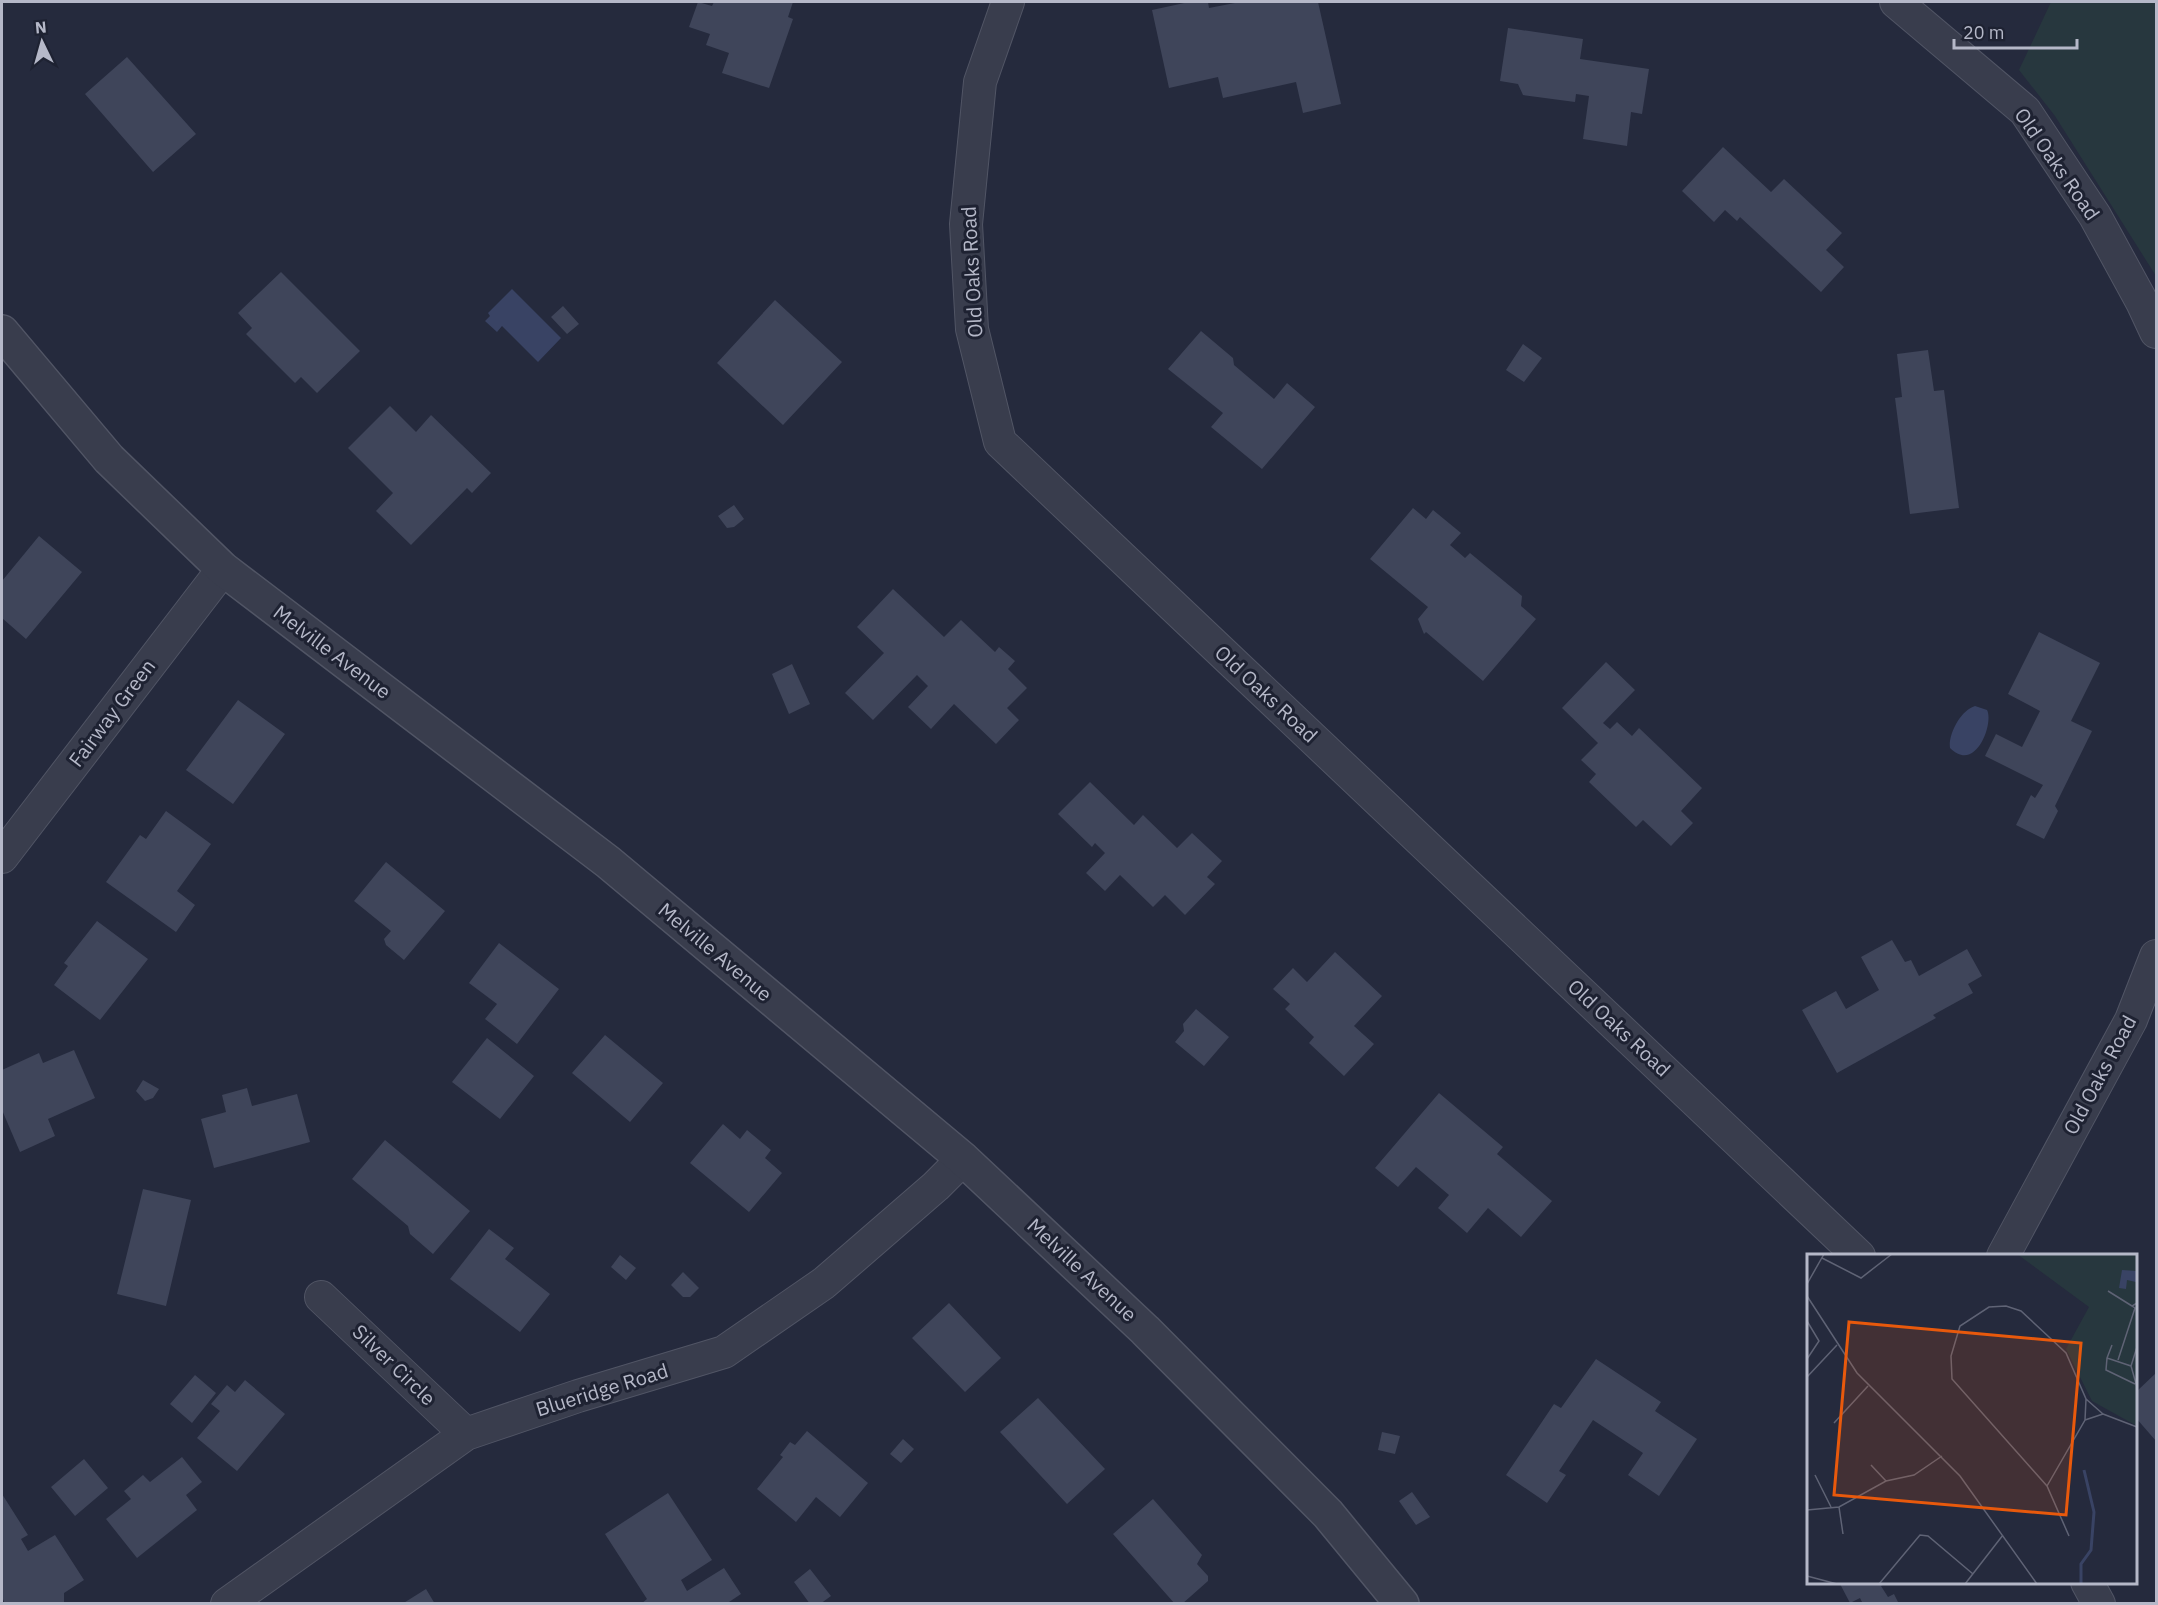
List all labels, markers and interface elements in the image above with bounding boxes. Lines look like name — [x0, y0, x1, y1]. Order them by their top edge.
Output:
north arrow — [12, 12, 72, 72]
scale bar — [1954, 12, 2077, 50]
text: N — [34, 17, 47, 38]
text: 20 m — [1963, 21, 2005, 44]
street label: Old Oaks Road — [2009, 102, 2106, 225]
street label: Old Oaks Road — [955, 206, 988, 338]
street label: Melville Avenue — [268, 599, 397, 705]
street label: Old Oaks Road — [1209, 639, 1324, 748]
street label: Fairway Green — [62, 653, 161, 772]
street label: Melville Avenue — [653, 896, 778, 1007]
street label: Old Oaks Road — [1562, 973, 1677, 1082]
street label: Old Oaks Road — [2057, 1010, 2142, 1139]
street label: Melville Avenue — [1022, 1212, 1143, 1327]
inset map — [1807, 1254, 2137, 1584]
street label: Silver Circle — [347, 1318, 442, 1411]
street label: Blueridge Road — [532, 1357, 671, 1422]

